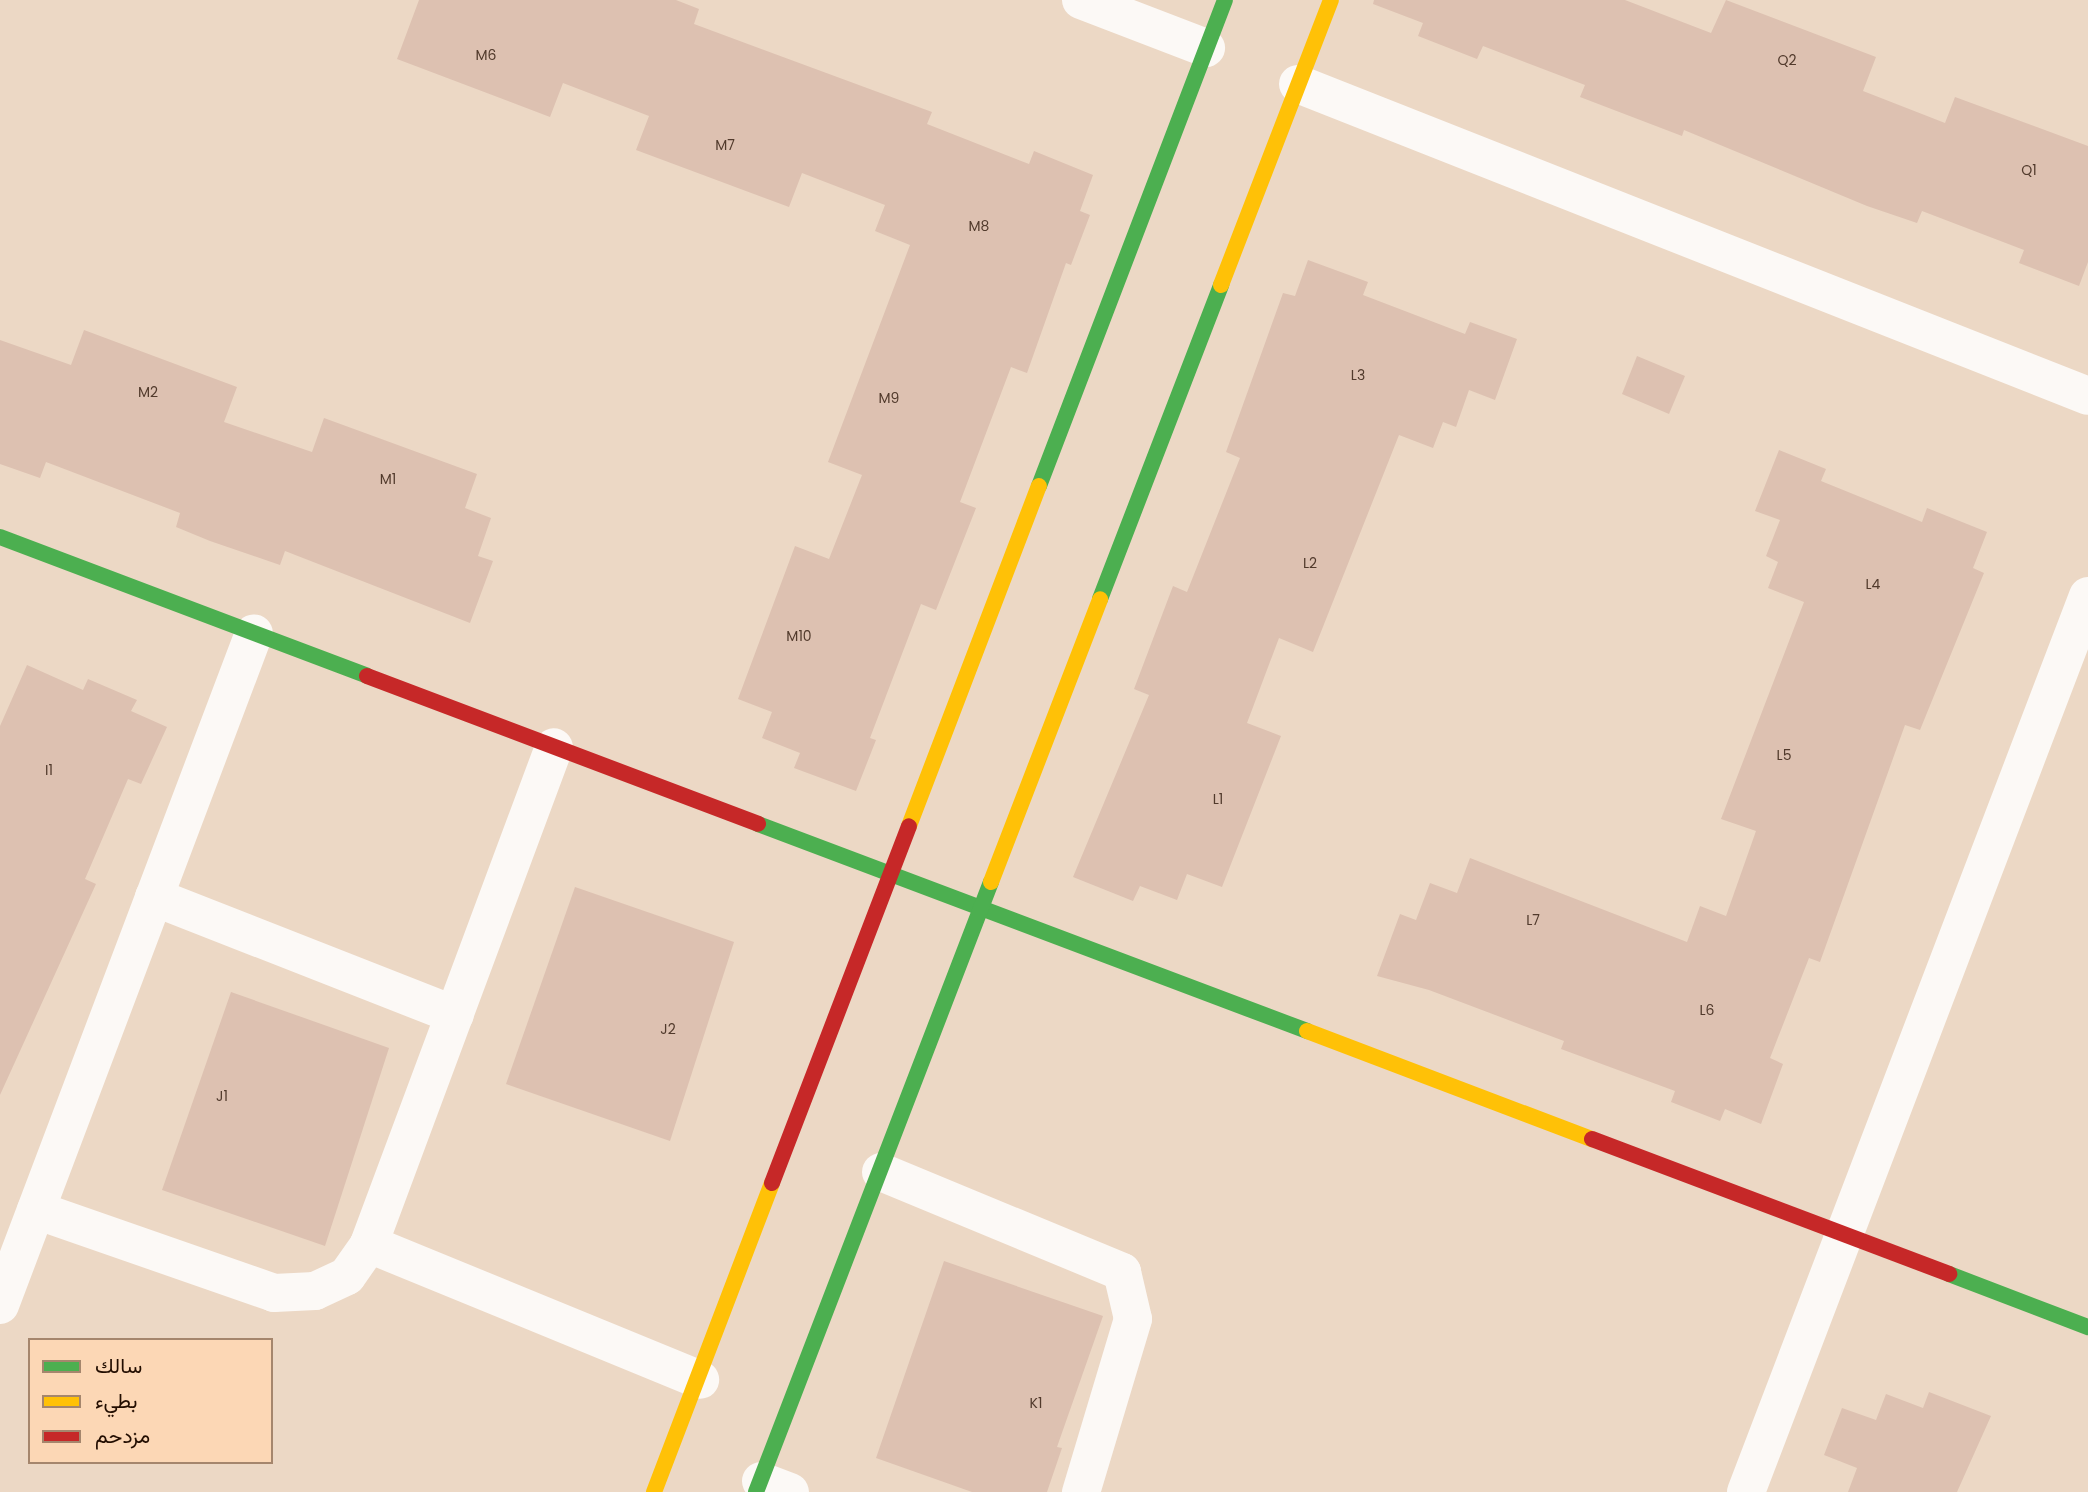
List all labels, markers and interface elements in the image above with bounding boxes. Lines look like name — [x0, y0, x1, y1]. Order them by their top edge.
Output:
house number: M6 — [476, 47, 496, 63]
house number: Q2 — [1777, 52, 1797, 68]
house number: M7 — [715, 137, 735, 153]
house number: Q1 — [2021, 162, 2037, 178]
house number: M8 — [969, 218, 989, 234]
house number: L3 — [1351, 367, 1365, 383]
house number: M2 — [138, 384, 158, 400]
house number: M9 — [879, 390, 899, 406]
house number: M1 — [380, 471, 396, 487]
house number: L2 — [1303, 555, 1317, 571]
house number: L4 — [1866, 576, 1880, 592]
house number: M10 — [786, 628, 812, 644]
house number: L5 — [1777, 747, 1791, 763]
house number: I1 — [45, 762, 53, 778]
house number: L1 — [1213, 791, 1223, 807]
house number: L7 — [1526, 912, 1540, 928]
house number: L6 — [1700, 1002, 1714, 1018]
house number: J2 — [660, 1021, 676, 1037]
house number: J1 — [216, 1088, 228, 1104]
legend — [28, 1338, 273, 1464]
text: سالك — [95, 1351, 142, 1380]
text: بطيء — [95, 1386, 138, 1415]
house number: K1 — [1030, 1395, 1042, 1411]
text: مزدحم — [95, 1421, 150, 1450]

